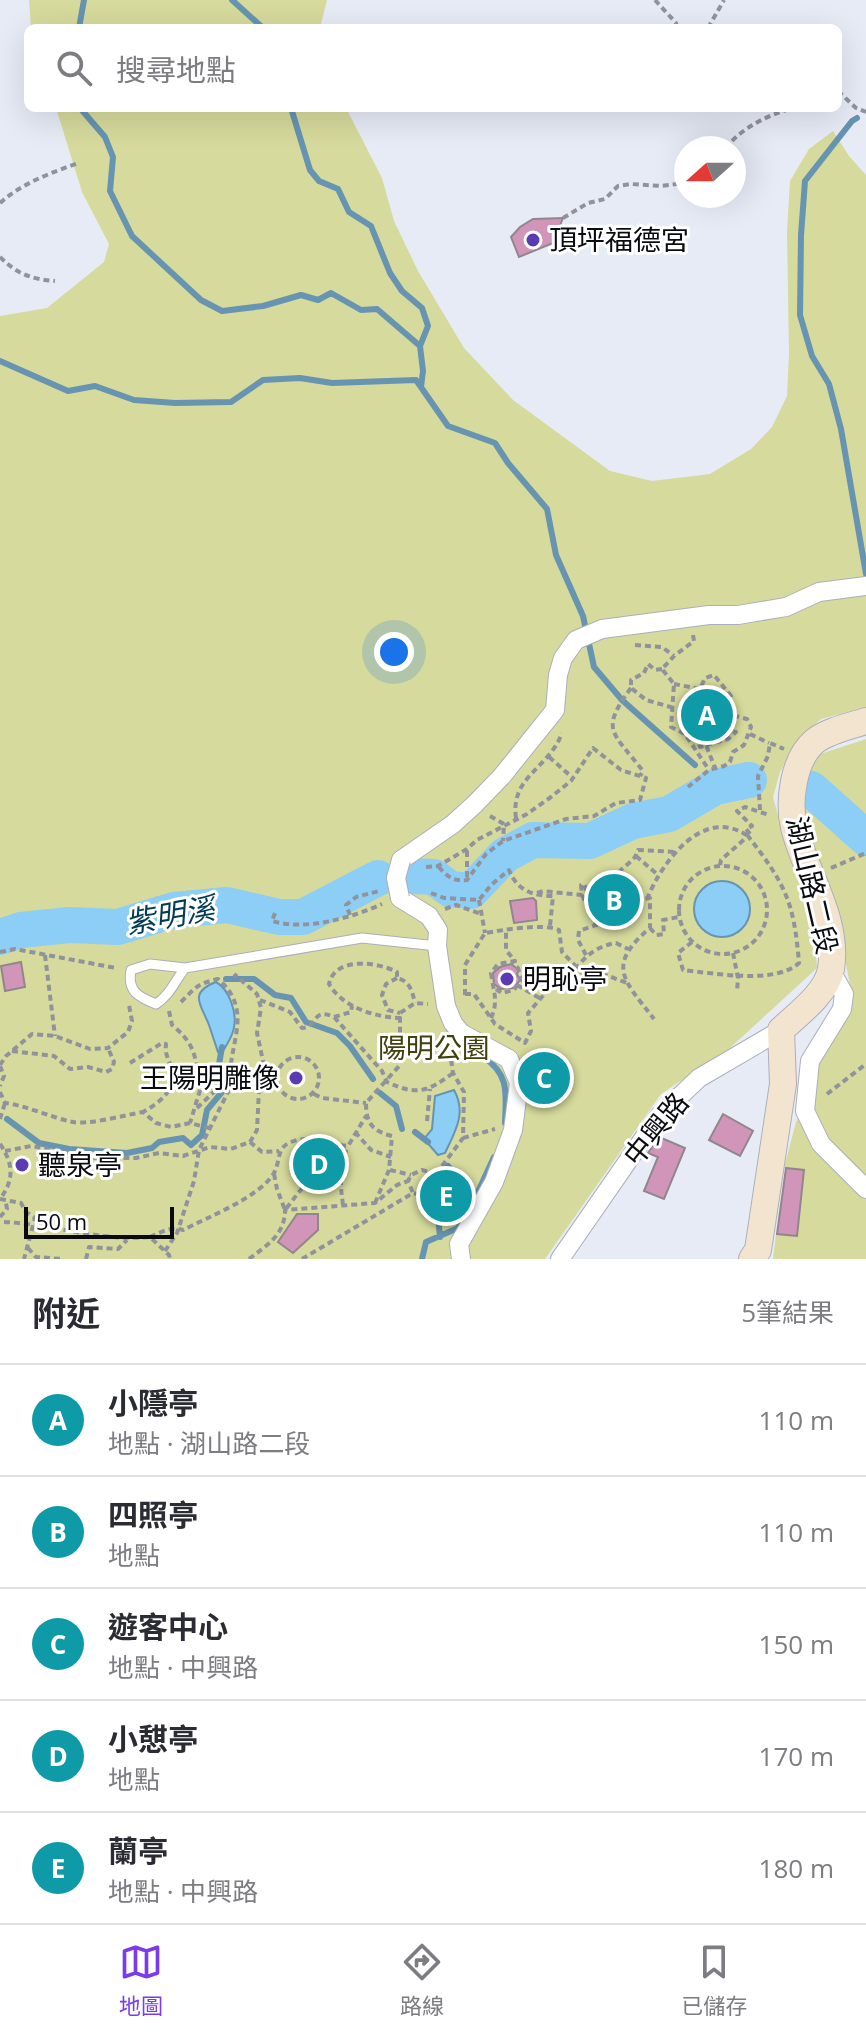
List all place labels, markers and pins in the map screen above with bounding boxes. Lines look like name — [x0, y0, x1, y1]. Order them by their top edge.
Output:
place label: 頂坪福德宮 — [549, 220, 689, 258]
marker: 頂坪福德宮 — [524, 231, 542, 249]
pin: A — [681, 685, 733, 745]
pin: B — [588, 870, 640, 930]
place label: 明恥亭 — [523, 959, 607, 997]
marker: 明恥亭 — [498, 970, 516, 988]
pin: C — [518, 1048, 570, 1108]
place label: 王陽明雕像 — [140, 1058, 280, 1096]
marker: 王陽明雕像 — [287, 1069, 305, 1087]
pin: D — [293, 1134, 345, 1194]
place label: 聽泉亭 — [38, 1145, 122, 1183]
marker: 聽泉亭 — [13, 1156, 31, 1174]
pin: E — [420, 1166, 472, 1226]

